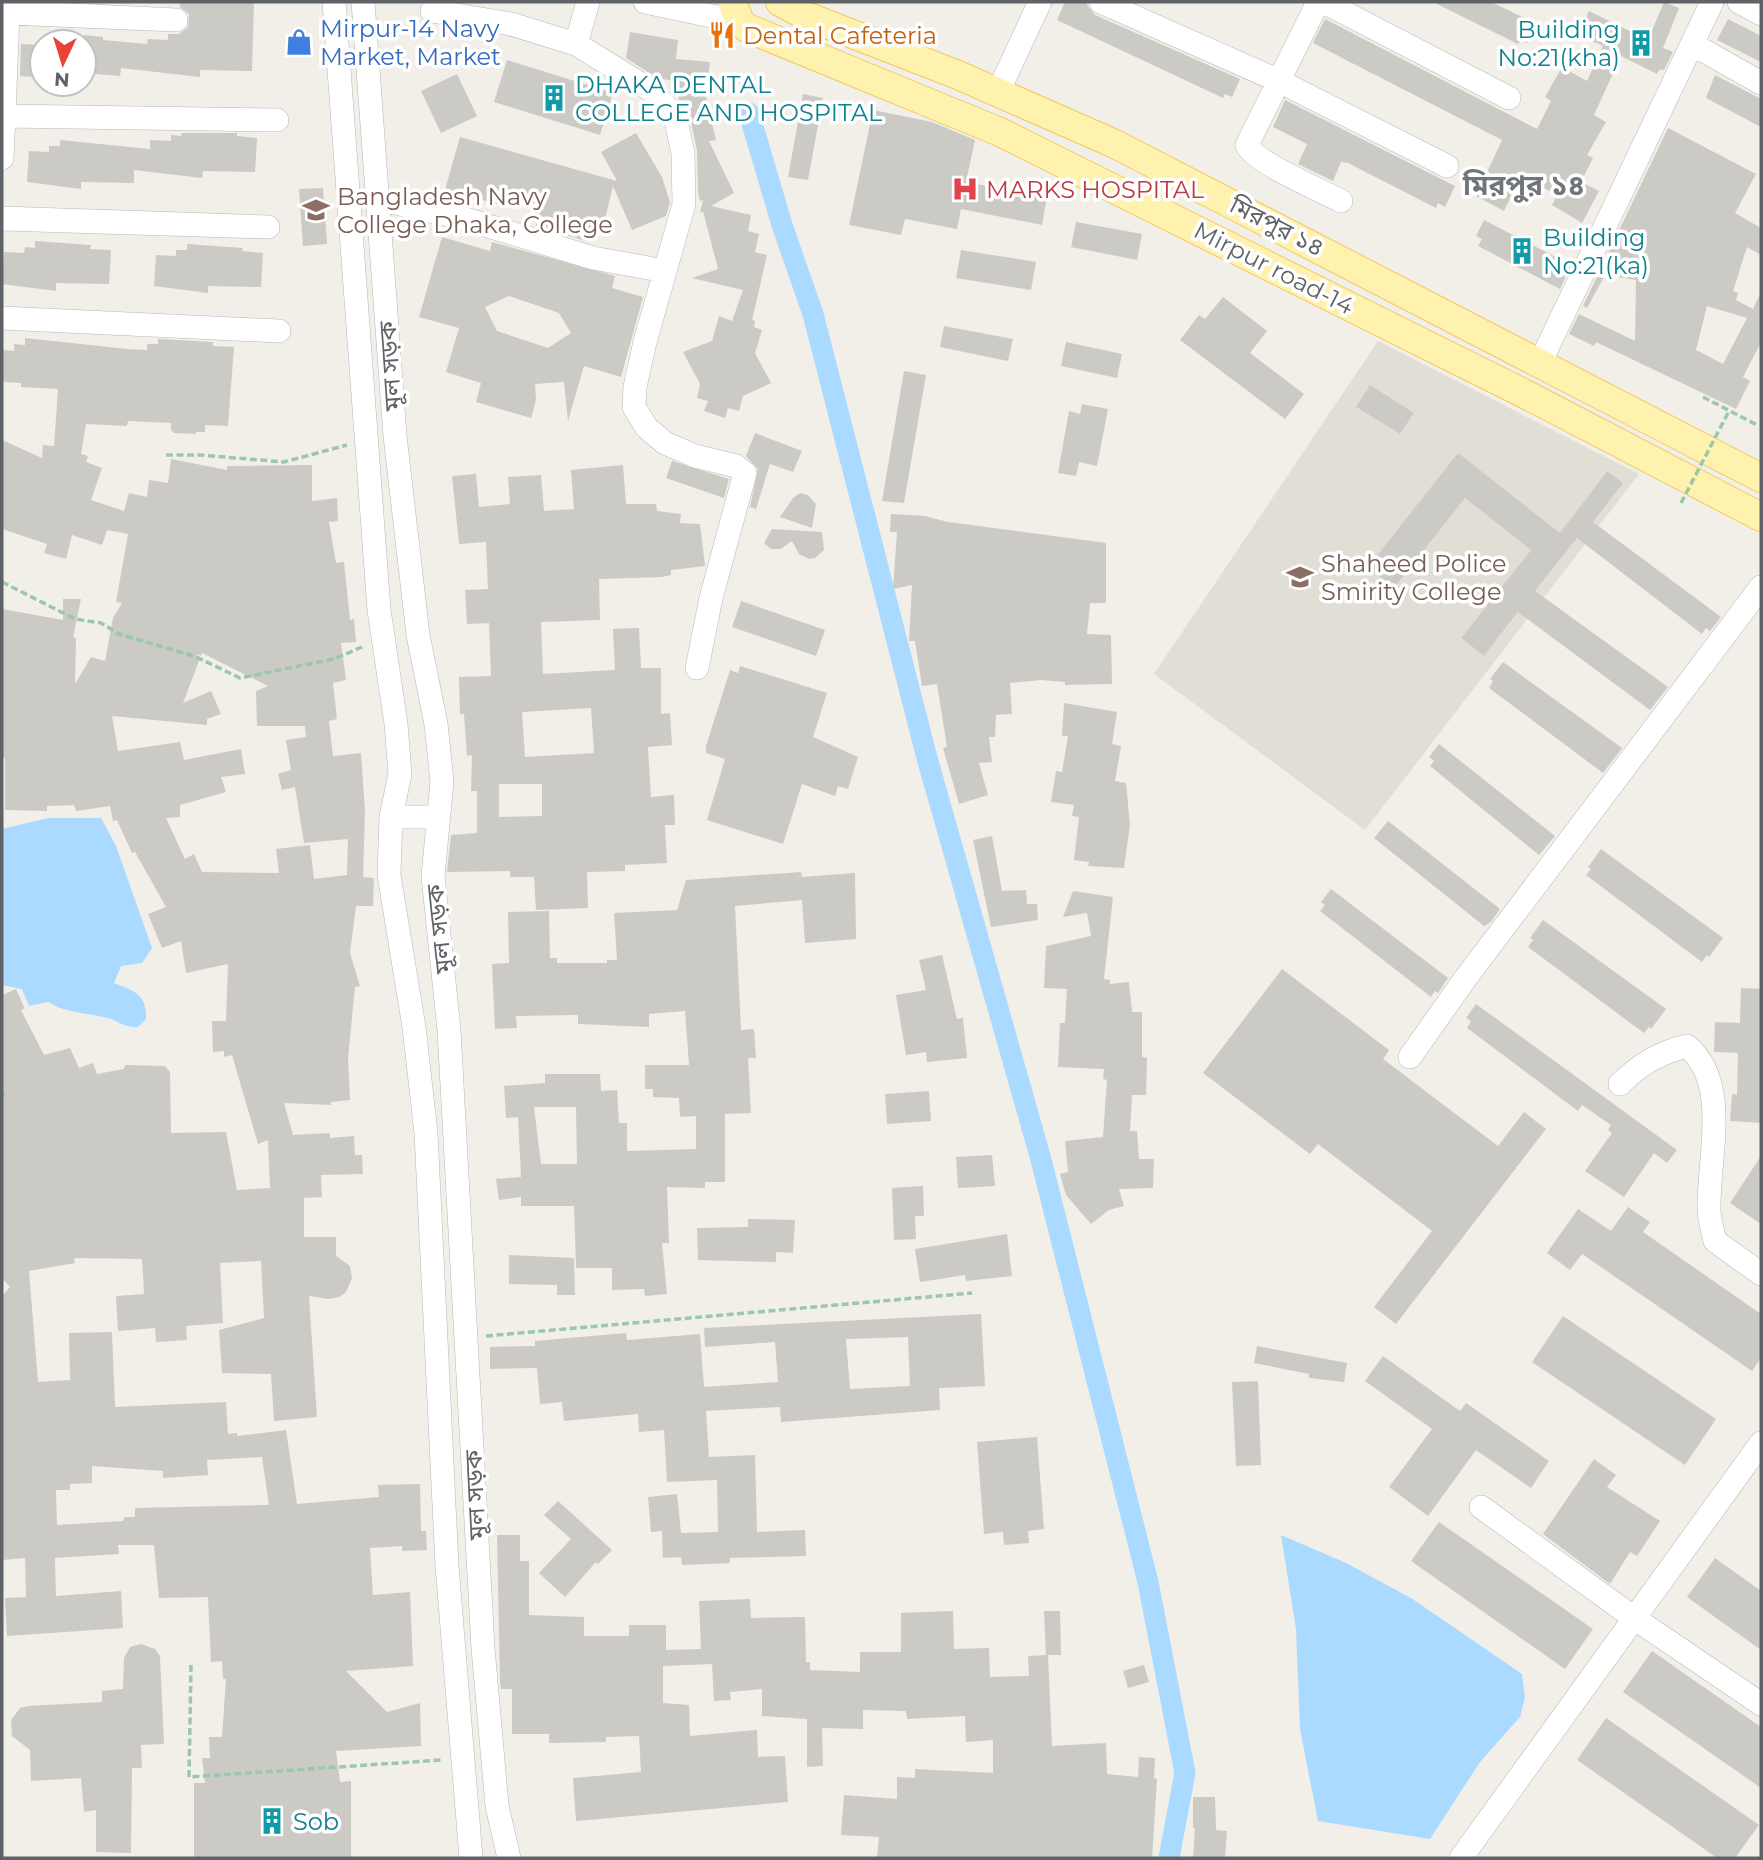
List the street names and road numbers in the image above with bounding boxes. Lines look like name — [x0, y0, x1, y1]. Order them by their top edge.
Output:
street label: মিরপুর ১৪ — [1224, 190, 1329, 262]
street label: Mirpur road-14 — [1189, 215, 1359, 321]
street label: মূল সড়ক — [372, 320, 408, 413]
street label: মূল সড়ক — [420, 882, 458, 976]
street label: মূল সড়ক — [458, 1449, 492, 1542]

